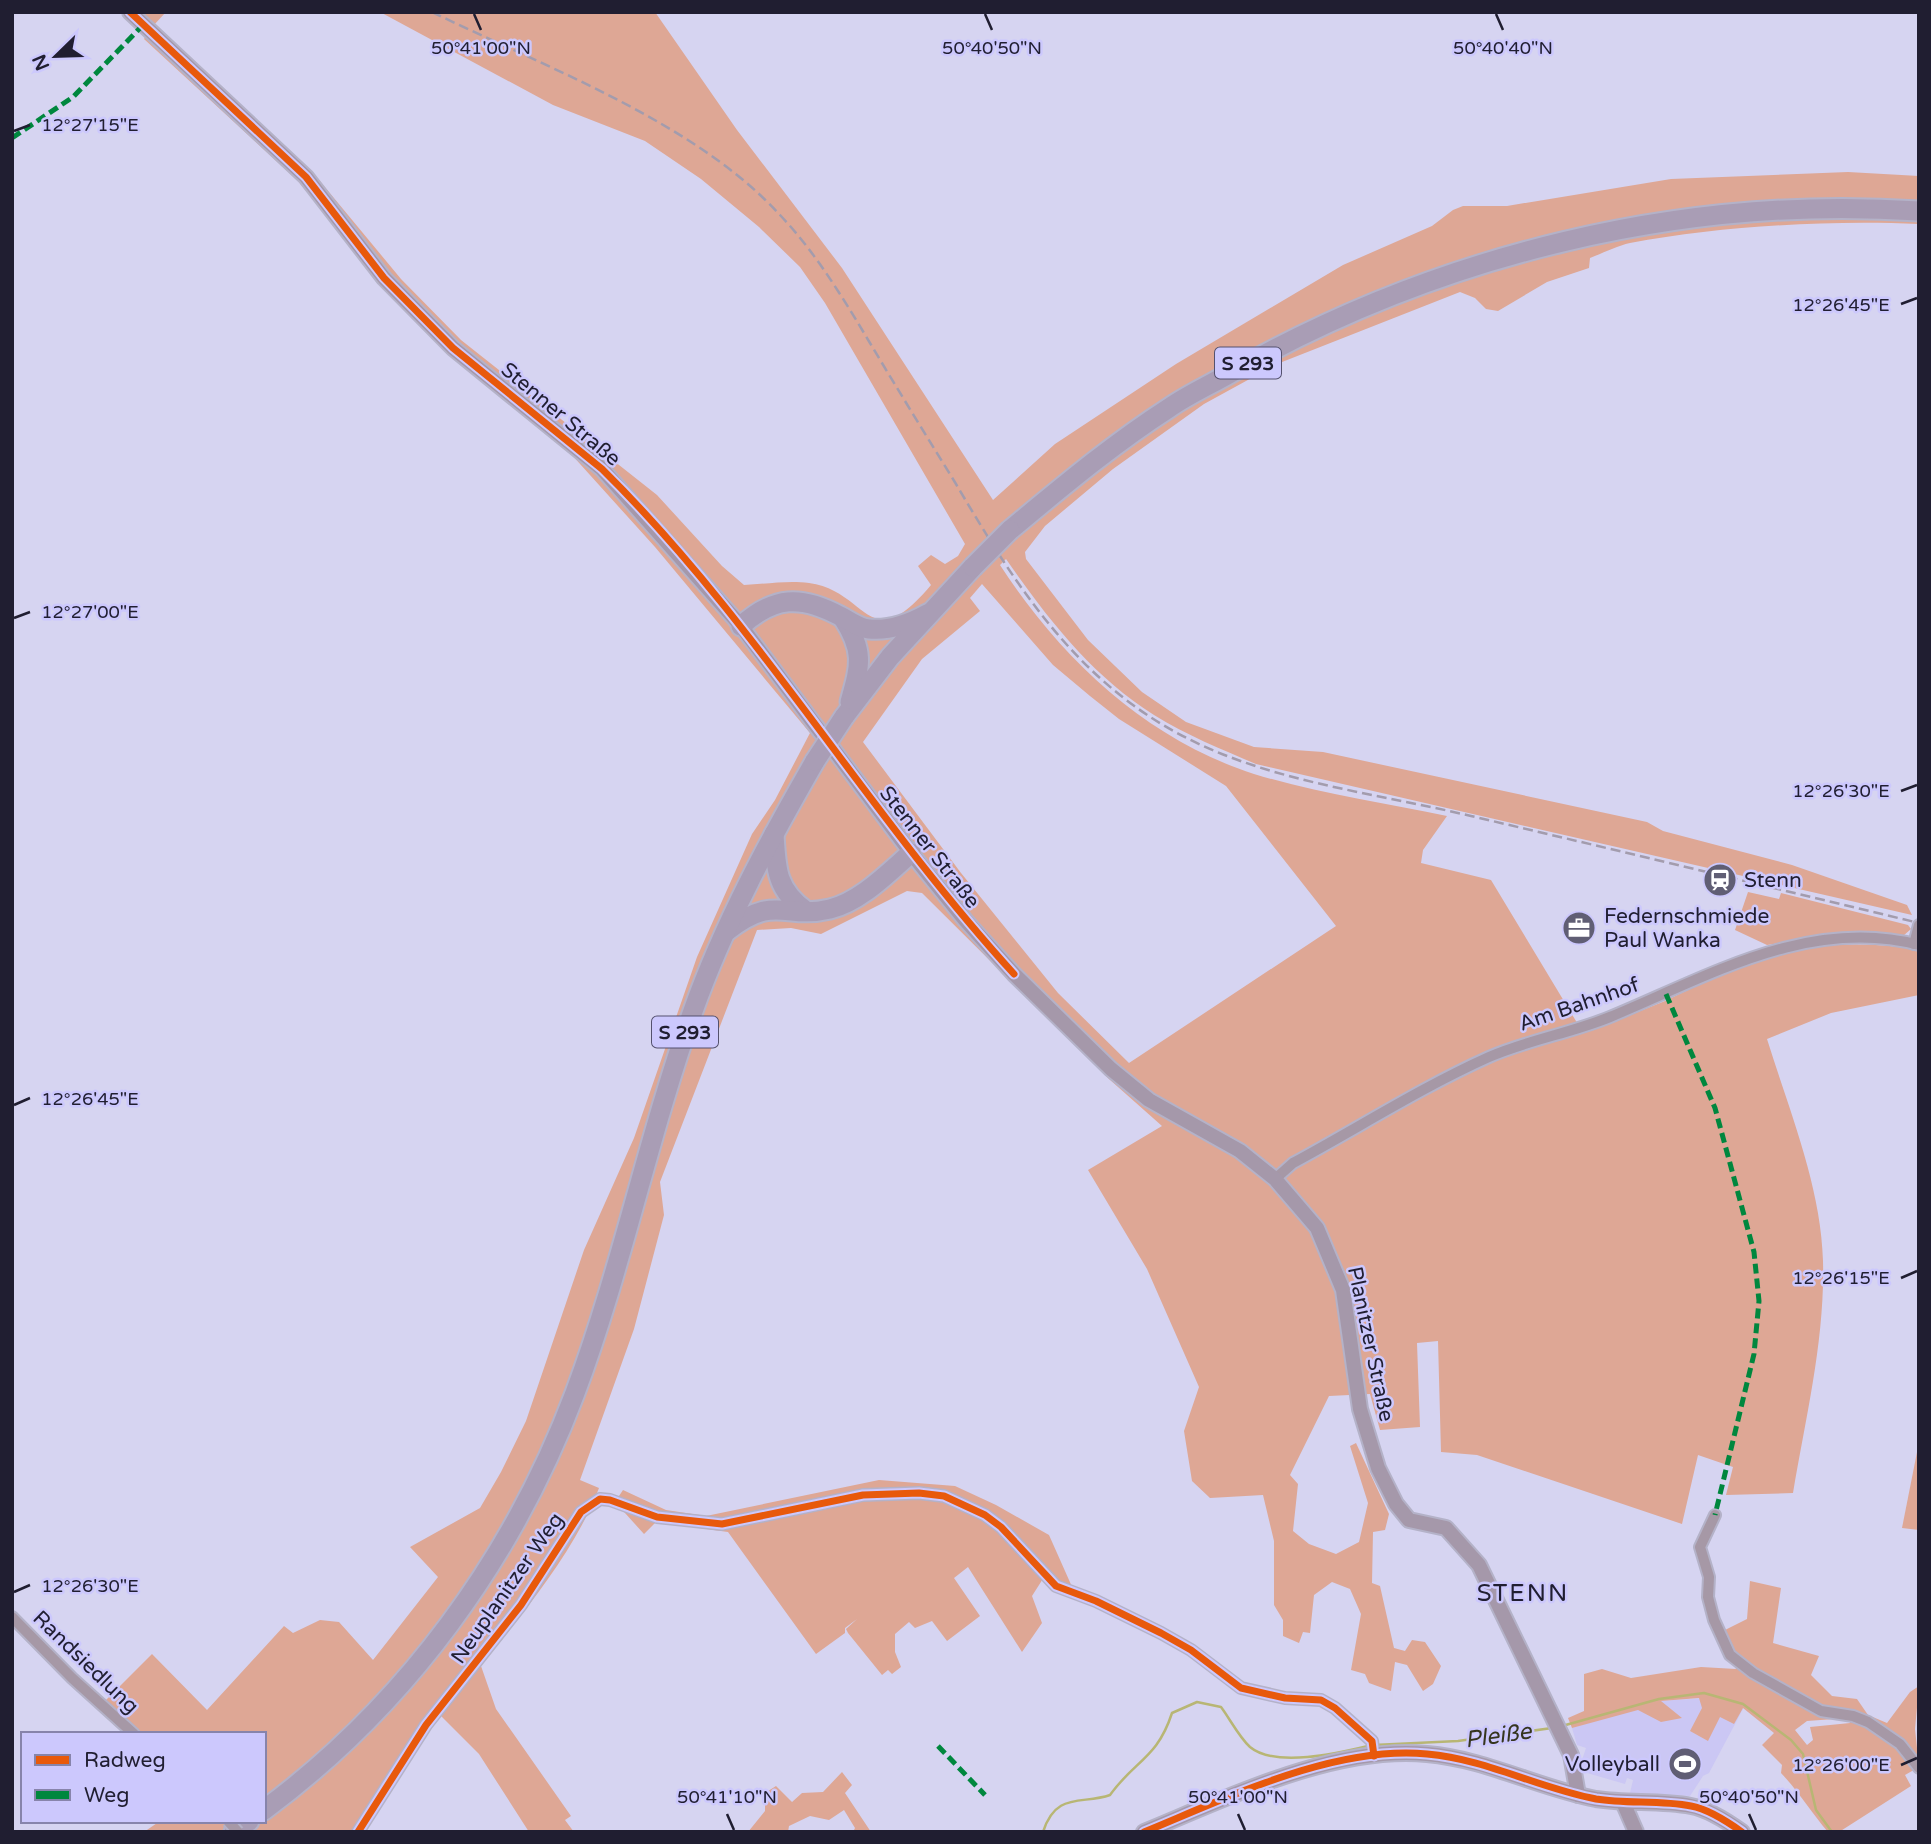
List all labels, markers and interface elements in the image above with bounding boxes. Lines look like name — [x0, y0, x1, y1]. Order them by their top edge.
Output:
north arrow — [21, 21, 91, 91]
text: 50°41'00"N — [431, 37, 531, 59]
text: 50°40'50"N — [942, 37, 1042, 59]
text: 50°40'40"N — [1453, 37, 1553, 59]
text: N — [28, 51, 54, 74]
text: 12°27'15"E — [41, 114, 139, 136]
text: 12°26'45"E — [1792, 294, 1890, 316]
road number: S 293 — [1215, 348, 1281, 378]
street label: Stenner Straße — [496, 357, 626, 472]
text: 12°27'00"E — [41, 601, 139, 623]
text: 12°26'30"E — [1792, 780, 1890, 802]
street label: Stenner Straße — [874, 781, 985, 913]
station icon: Stenn — [1701, 861, 1739, 899]
place label: Stenn — [1744, 868, 1802, 893]
place label: Federnschmiede Paul Wanka — [1604, 904, 1769, 953]
office icon: Federnschmiede Paul Wanka — [1560, 909, 1598, 947]
street label: Am Bahnhof — [1516, 972, 1643, 1037]
road number: S 293 — [652, 1016, 718, 1048]
text: 12°26'45"E — [41, 1088, 139, 1110]
street label: Planitzer Straße — [1342, 1264, 1399, 1424]
text: 12°26'15"E — [1792, 1267, 1890, 1289]
street label: Neuplanitzer Weg — [446, 1508, 569, 1669]
text: 12°26'30"E — [41, 1575, 139, 1597]
district label: STENN — [1477, 1579, 1569, 1608]
street label: Randsiedlung — [28, 1606, 144, 1719]
water label: Pleiße — [1463, 1717, 1535, 1755]
legend — [21, 1732, 266, 1823]
sports icon: Volleyball — [1666, 1745, 1704, 1783]
text: Radweg — [84, 1748, 166, 1773]
place label: Volleyball — [1565, 1752, 1660, 1777]
text: 12°26'00"E — [1792, 1754, 1890, 1776]
text: Weg — [84, 1783, 129, 1808]
text: 50°41'10"N — [677, 1786, 777, 1808]
text: 50°41'00"N — [1188, 1786, 1288, 1808]
text: 50°40'50"N — [1699, 1786, 1799, 1808]

